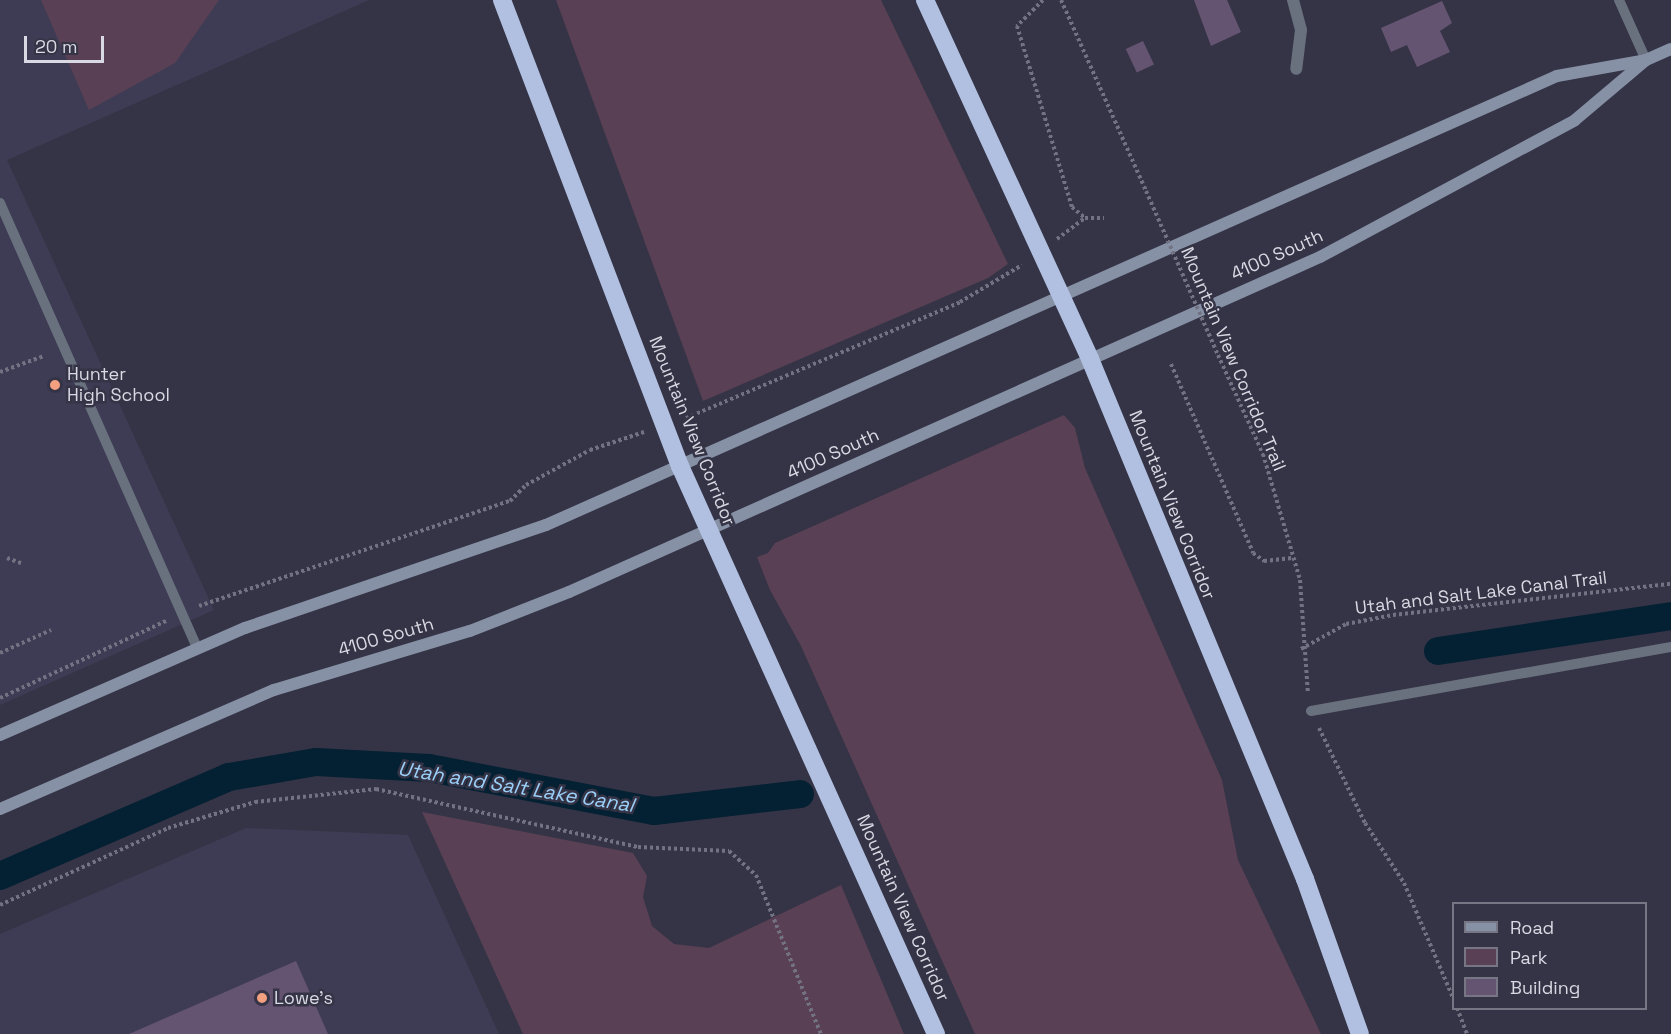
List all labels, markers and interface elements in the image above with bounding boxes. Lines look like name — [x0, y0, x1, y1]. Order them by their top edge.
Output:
scale bar — [27, 24, 106, 62]
text: 20 m — [35, 35, 78, 58]
street label: 4100 South — [1228, 225, 1326, 285]
street label: Mountain View Corridor Trail — [1176, 243, 1290, 475]
street label: Mountain View Corridor — [644, 333, 740, 529]
place label: Hunter High School — [67, 364, 170, 406]
marker: Hunter High School — [48, 378, 62, 392]
street label: Mountain View Corridor — [1124, 407, 1220, 603]
street label: 4100 South — [784, 424, 882, 484]
street label: Utah and Salt Lake Canal Trail — [1353, 567, 1609, 619]
street label: 4100 South — [336, 613, 436, 661]
water label: Utah and Salt Lake Canal — [396, 756, 636, 818]
street label: Mountain View Corridor — [852, 811, 954, 1005]
legend — [1452, 902, 1647, 1010]
text: Road — [1510, 916, 1554, 939]
text: Park — [1510, 946, 1547, 969]
text: Building — [1510, 976, 1580, 999]
place label: Lowe's — [274, 987, 333, 1009]
marker: Lowe's — [255, 991, 269, 1005]

